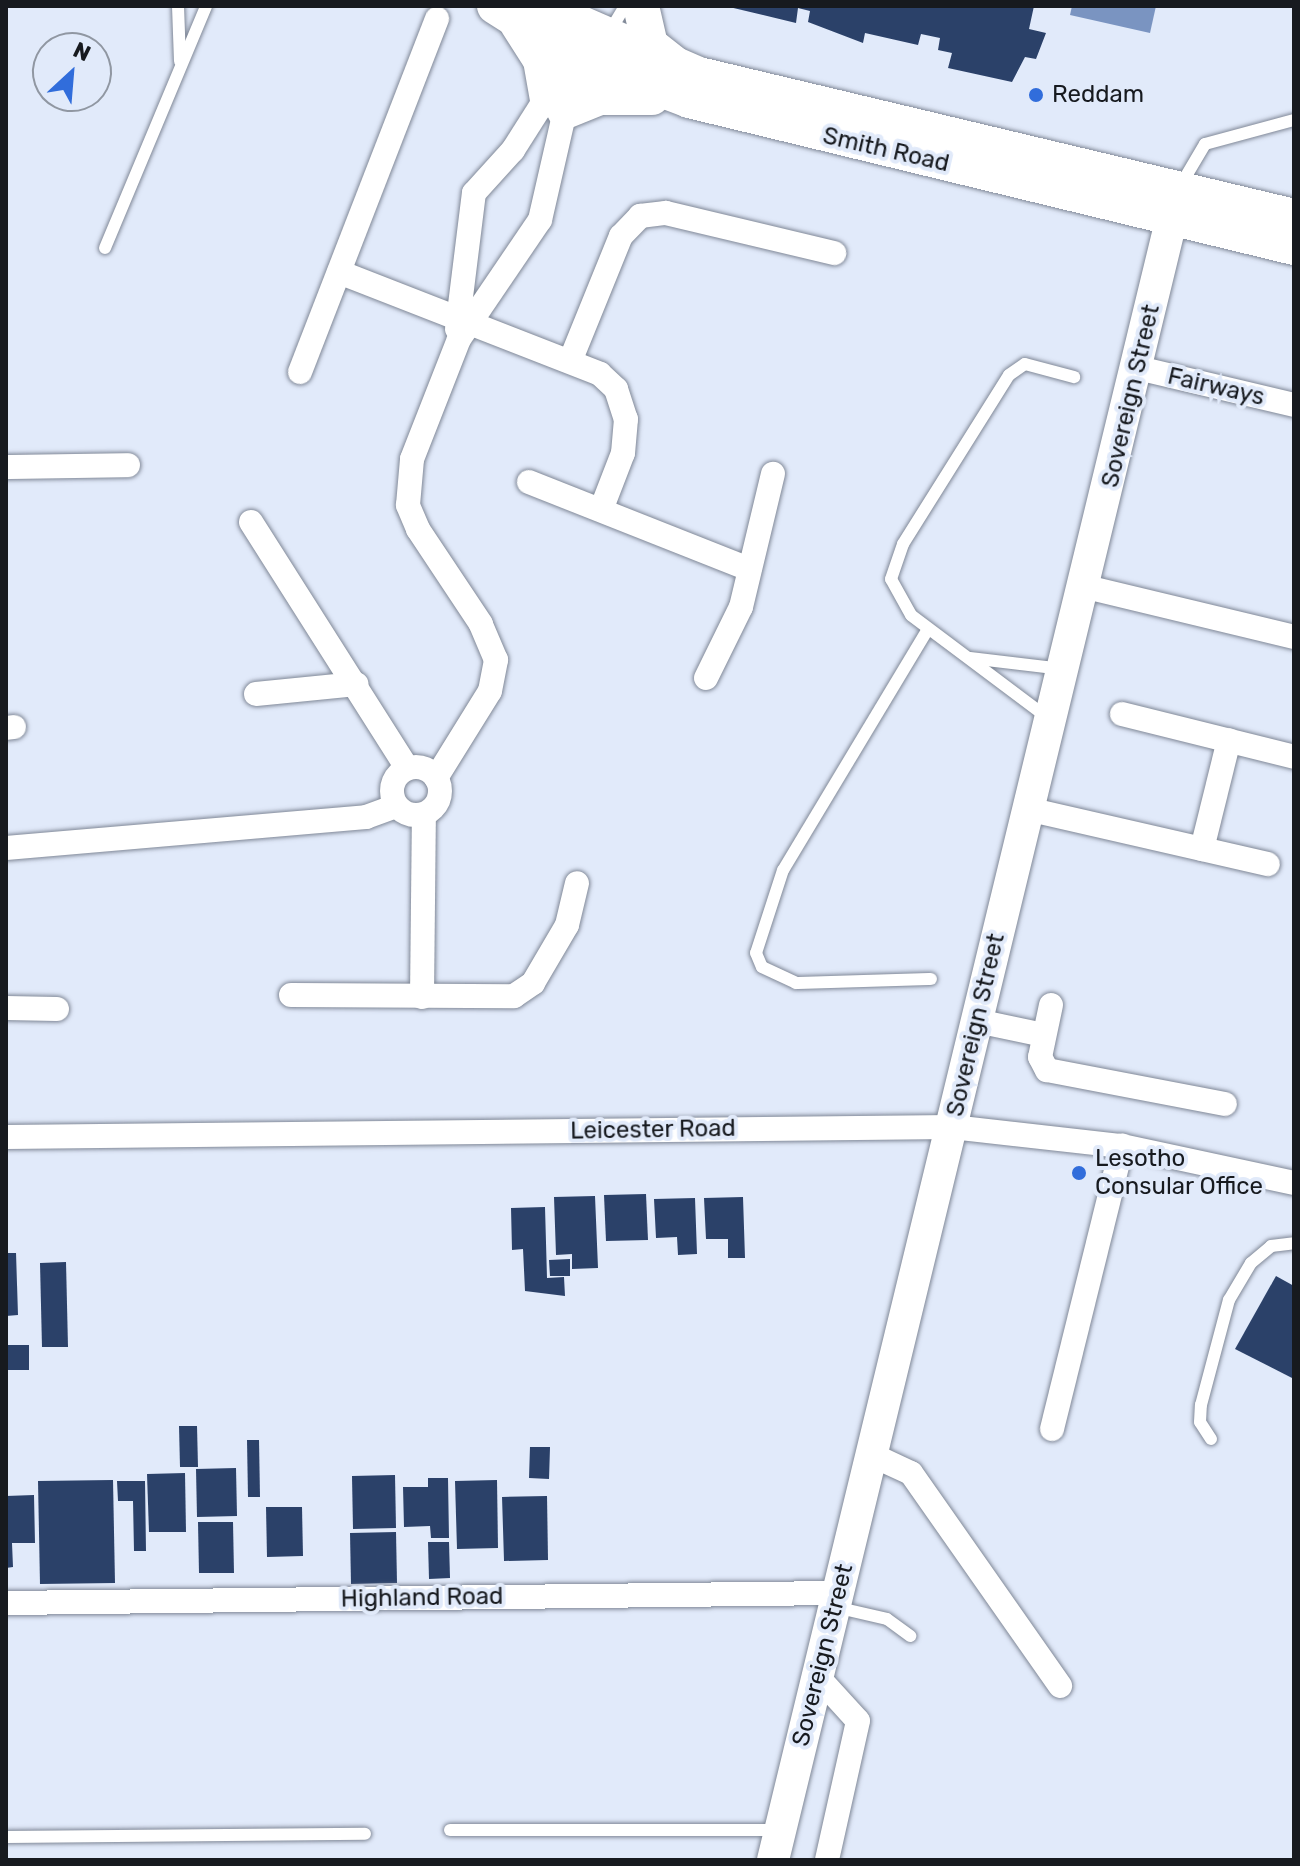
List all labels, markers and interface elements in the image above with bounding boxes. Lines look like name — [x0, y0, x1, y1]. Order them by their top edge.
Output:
north arrow — [32, 32, 112, 112]
text: N — [69, 36, 95, 67]
place label: Reddam — [1052, 81, 1144, 109]
marker: Reddam — [1027, 86, 1045, 104]
street label: Smith Road — [820, 121, 952, 179]
street label: Sovereign Street — [1096, 302, 1166, 490]
street label: Fairways — [1165, 362, 1267, 412]
street label: Sovereign Street — [941, 931, 1011, 1119]
street label: Leicester Road — [570, 1114, 736, 1146]
place label: Lesotho Consular Office — [1095, 1145, 1264, 1201]
marker: Lesotho Consular Office — [1070, 1164, 1088, 1182]
street label: Sovereign Street — [786, 1561, 860, 1749]
street label: Highland Road — [340, 1582, 504, 1614]

